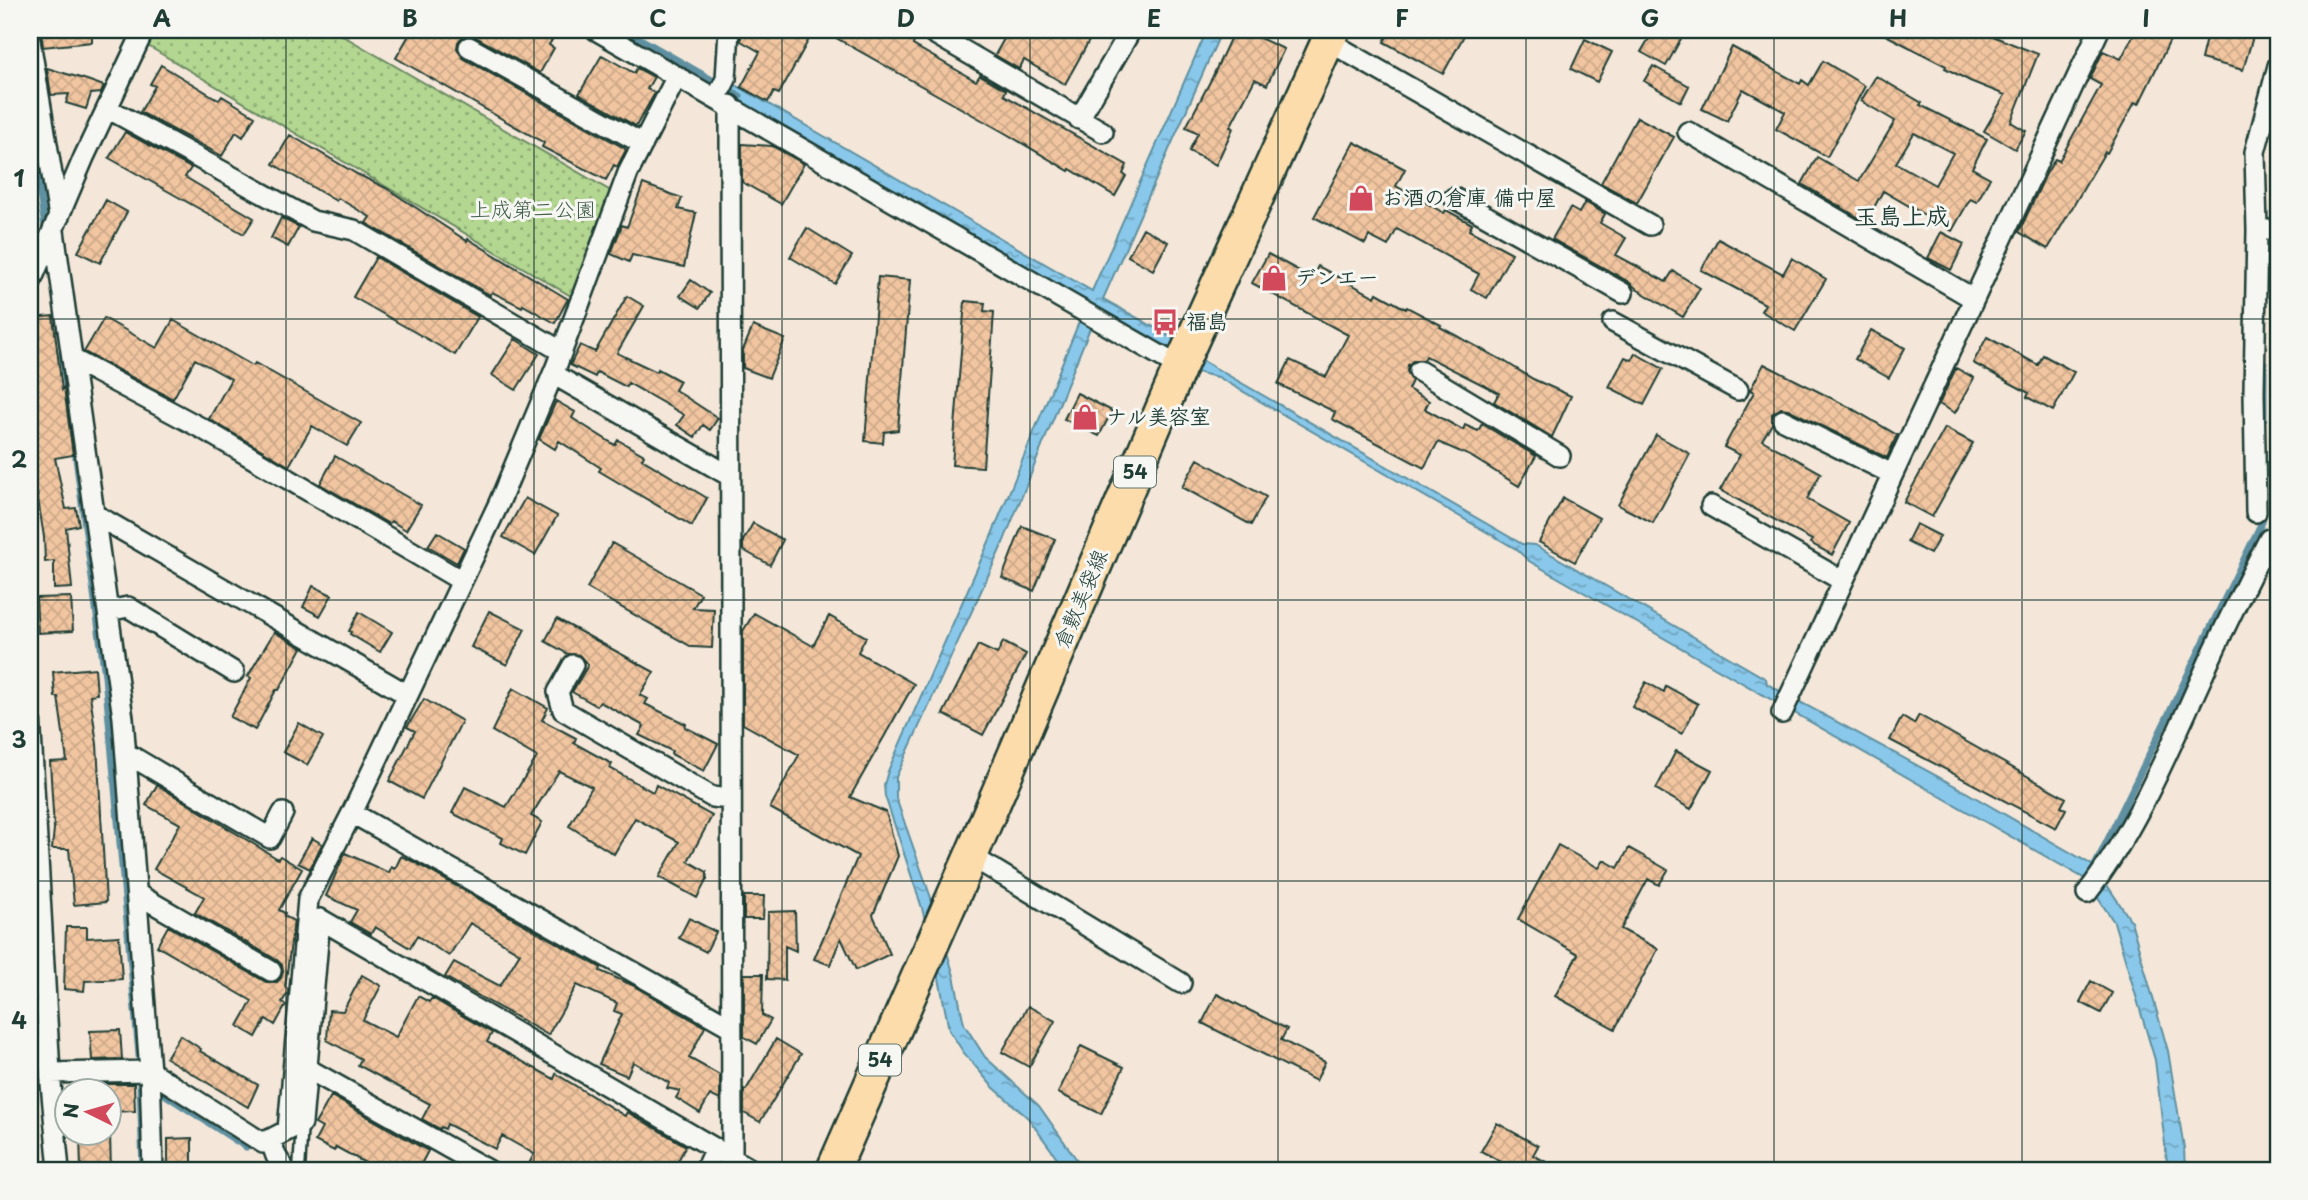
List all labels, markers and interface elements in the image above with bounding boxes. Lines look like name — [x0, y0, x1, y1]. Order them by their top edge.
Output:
text: A — [153, 0, 171, 35]
text: B — [402, 0, 418, 35]
text: C — [649, 0, 667, 35]
text: D — [897, 0, 915, 35]
text: E — [1147, 0, 1161, 35]
text: F — [1395, 0, 1409, 35]
text: G — [1641, 0, 1659, 35]
text: H — [1889, 0, 1907, 35]
text: I — [2142, 0, 2150, 35]
text: 1 — [14, 160, 25, 195]
place label: お酒の倉庫 備中屋 — [1382, 180, 1557, 212]
shop icon: お酒の倉庫 備中屋 — [1346, 183, 1376, 213]
park label: 上成第二公園 — [470, 192, 596, 224]
district label: 玉島上成 — [1854, 197, 1950, 233]
place label: デンエー — [1295, 260, 1379, 292]
shop icon: デンエー — [1259, 263, 1289, 293]
place label: 福島 — [1186, 304, 1228, 336]
bus stop icon: 福島 — [1150, 307, 1180, 337]
place label: ナル美容室 — [1106, 399, 1211, 431]
shop icon: ナル美容室 — [1070, 402, 1100, 432]
text: 2 — [11, 441, 27, 476]
road number: 54 — [1114, 457, 1156, 488]
street label: 倉敷美袋線 — [1044, 544, 1114, 653]
text: 3 — [11, 721, 27, 756]
text: 4 — [11, 1002, 27, 1037]
road number: 54 — [859, 1044, 901, 1076]
north arrow — [52, 1078, 122, 1148]
text: N — [55, 1102, 85, 1119]

